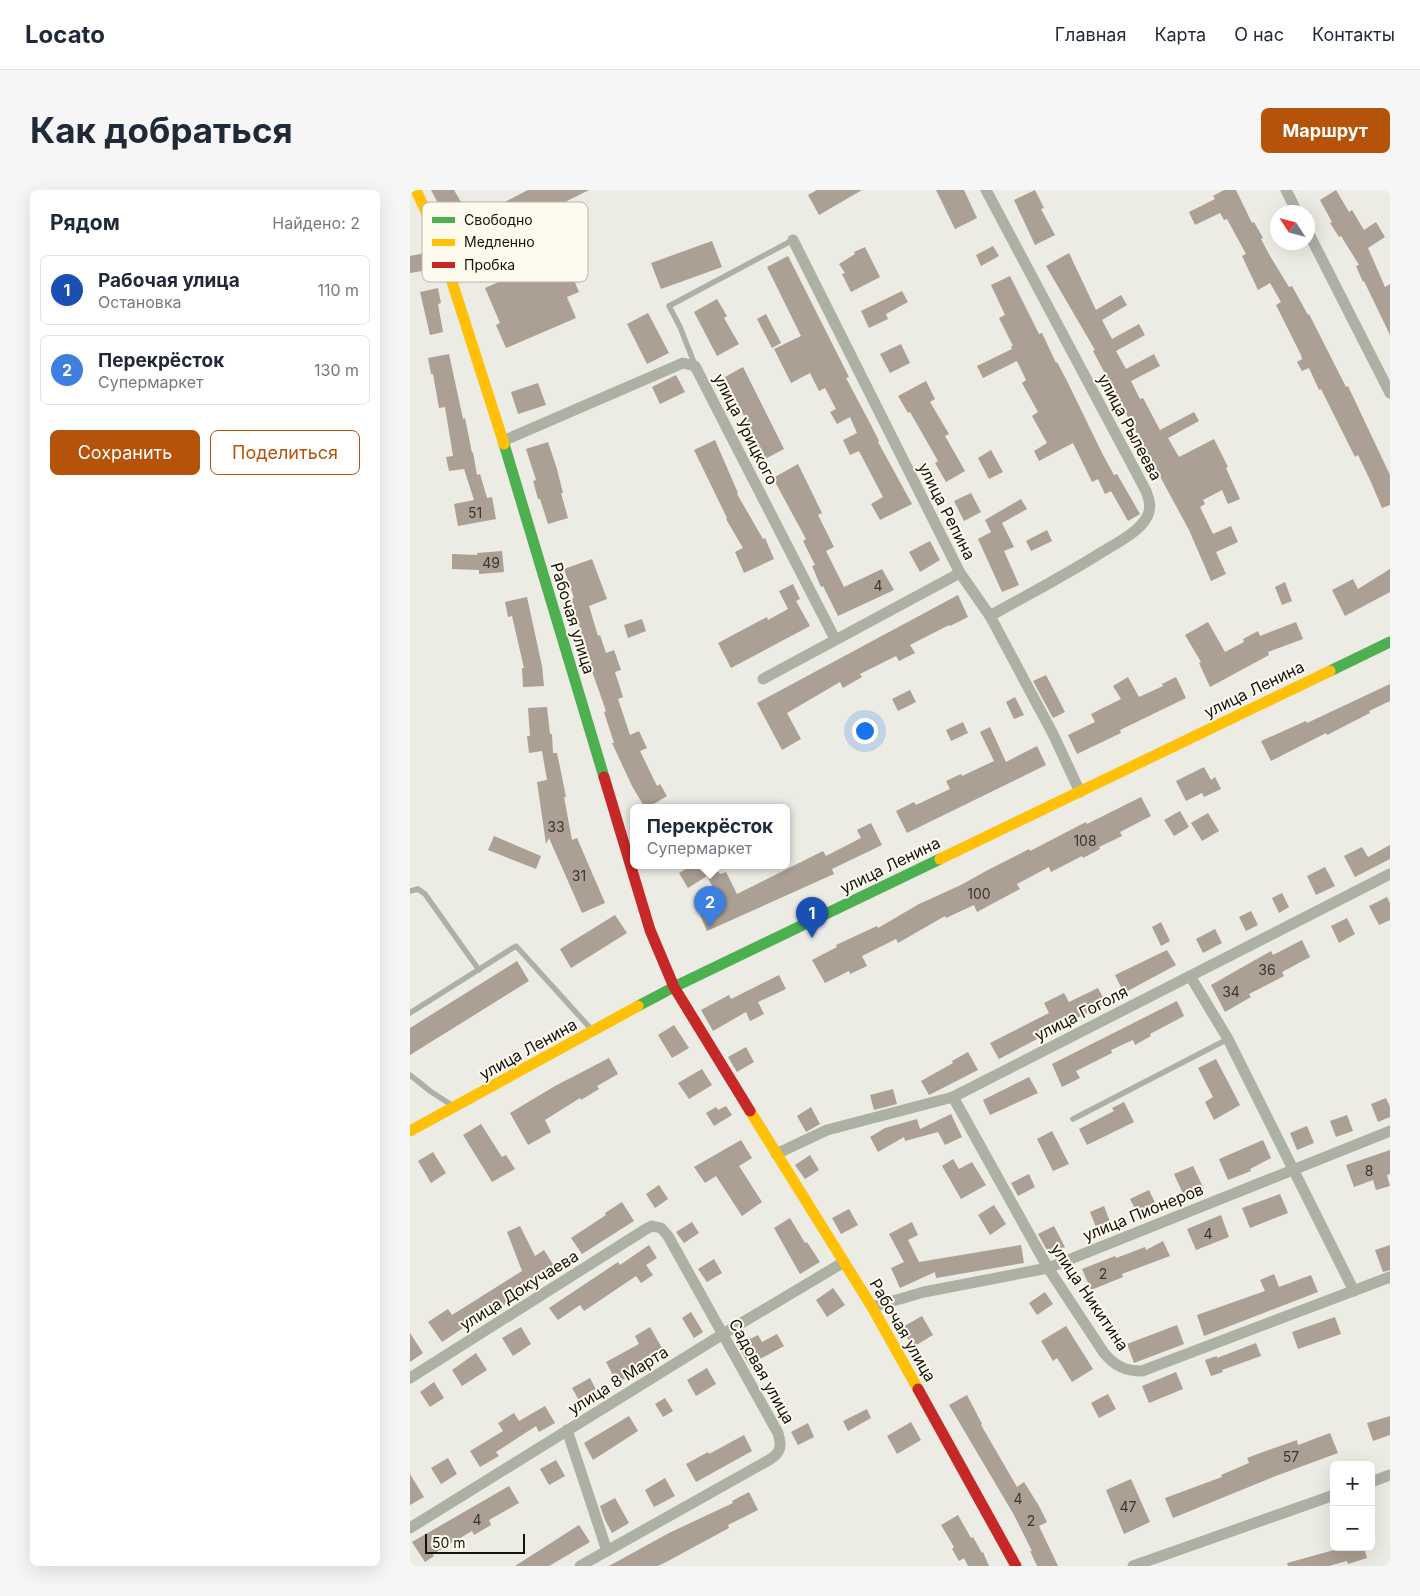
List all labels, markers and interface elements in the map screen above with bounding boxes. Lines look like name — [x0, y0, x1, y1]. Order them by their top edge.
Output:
text: Locato — [25, 20, 105, 49]
text: Главная — [1055, 24, 1126, 45]
text: Карта — [1154, 24, 1206, 45]
text: О нас — [1234, 24, 1284, 45]
text: Контакты — [1312, 24, 1395, 45]
button: Маршрут — [1261, 108, 1390, 153]
text: Как добраться — [30, 109, 293, 151]
legend — [422, 202, 588, 282]
north arrow — [1270, 205, 1315, 250]
text: Рядом — [50, 210, 120, 235]
text: Свободно — [464, 211, 533, 228]
text: Найдено: 2 — [272, 213, 360, 233]
text: Медленно — [464, 233, 535, 250]
text: Пробка — [464, 256, 515, 273]
text: Рабочая улица — [98, 269, 240, 292]
text: 1 — [64, 280, 70, 300]
text: 110 m — [317, 280, 359, 300]
text: Остановка — [98, 292, 182, 312]
text: Перекрёсток — [98, 349, 224, 372]
text: 2 — [62, 360, 72, 380]
text: 130 m — [314, 360, 359, 380]
street label: улица Урицкого — [709, 370, 783, 488]
street label: улица Рылеева — [1094, 370, 1166, 484]
text: Супермаркет — [98, 372, 203, 392]
button: Сохранить — [50, 430, 200, 475]
button: Поделиться — [210, 430, 360, 475]
street label: улица Репина — [914, 459, 980, 563]
house number: 51 — [468, 504, 482, 521]
house number: 49 — [482, 554, 500, 571]
street label: Рабочая улица — [547, 560, 599, 676]
house number: 4 — [873, 577, 883, 594]
street label: улица Ленина — [1201, 656, 1307, 722]
your location — [852, 718, 878, 744]
popup — [630, 804, 790, 869]
text: Перекрёсток — [647, 815, 773, 838]
house number: 33 — [547, 818, 565, 835]
street label: улица Ленина — [837, 832, 943, 898]
house number: 108 — [1073, 832, 1097, 849]
text: Супермаркет — [647, 838, 752, 858]
house number: 31 — [572, 867, 586, 884]
house number: 100 — [967, 885, 991, 902]
pin: 2 — [694, 886, 726, 927]
pin: 1 — [796, 897, 828, 938]
house number: 36 — [1258, 961, 1276, 978]
street label: улица Гоголя — [1031, 981, 1131, 1045]
house number: 34 — [1222, 983, 1240, 1000]
street label: улица Ленина — [476, 1014, 580, 1084]
house number: 8 — [1365, 1162, 1373, 1179]
street label: улица Пионеров — [1080, 1179, 1206, 1245]
house number: 4 — [1203, 1225, 1213, 1242]
street label: улица Никитина — [1047, 1240, 1133, 1354]
street label: улица Докучаева — [456, 1246, 582, 1334]
house number: 2 — [1099, 1265, 1107, 1282]
street label: Рабочая улица — [865, 1275, 941, 1385]
street label: Садовая улица — [725, 1315, 799, 1427]
street label: улица 8 Марта — [564, 1341, 672, 1419]
house number: 57 — [1283, 1448, 1299, 1465]
map controls — [1330, 1461, 1375, 1551]
button: + — [1330, 1461, 1375, 1506]
house number: 4 — [1013, 1490, 1023, 1507]
house number: 47 — [1120, 1498, 1137, 1515]
button: − — [1330, 1506, 1375, 1551]
house number: 4 — [472, 1511, 482, 1528]
house number: 2 — [1027, 1512, 1035, 1529]
scale bar — [425, 1531, 525, 1554]
text: 50 m — [432, 1534, 466, 1551]

